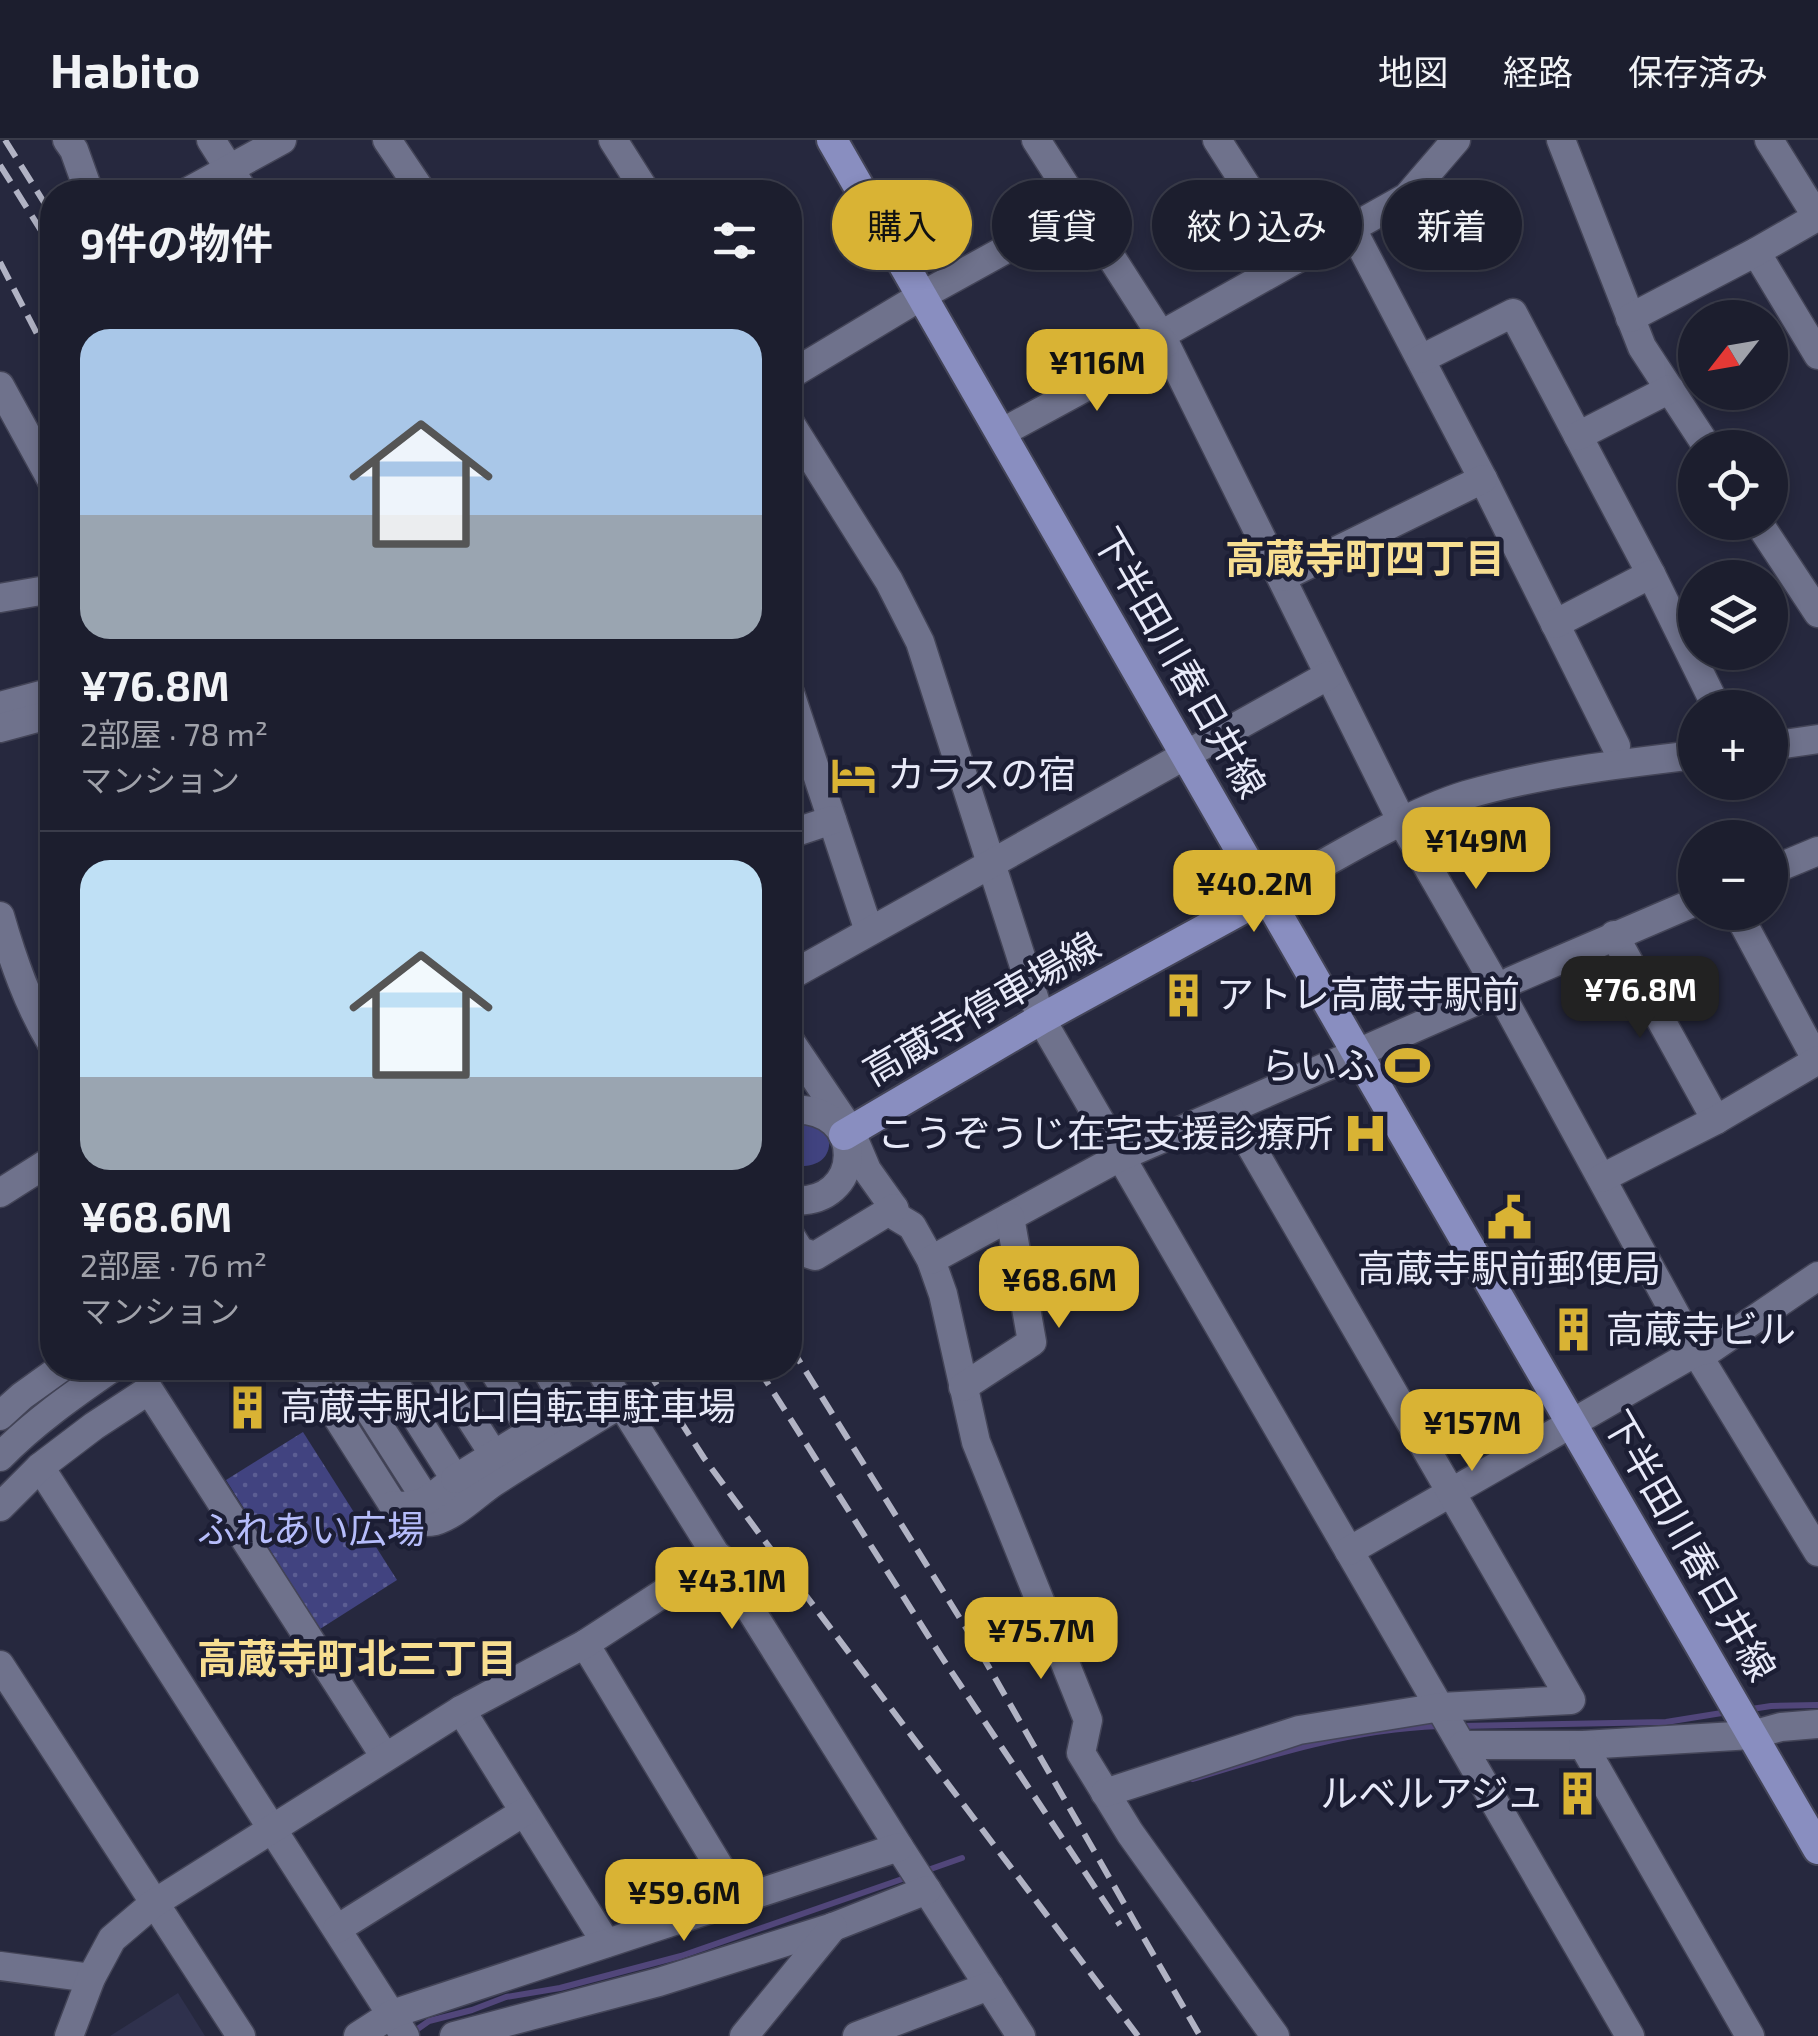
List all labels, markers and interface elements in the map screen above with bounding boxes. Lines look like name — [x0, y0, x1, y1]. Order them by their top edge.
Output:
text: Habito — [50, 40, 200, 98]
text: 地図 — [1378, 50, 1448, 92]
text: 経路 — [1503, 50, 1573, 92]
text: 保存済み — [1628, 50, 1768, 92]
chip: 購入 — [832, 180, 972, 270]
chip: 賃貸 — [992, 180, 1132, 270]
chip: 絞り込み — [1152, 180, 1362, 270]
chip: 新着 — [1382, 180, 1522, 270]
icon: filters — [707, 213, 762, 268]
text: 9件の物件 — [80, 217, 273, 267]
north arrow — [1678, 300, 1788, 410]
map controls — [1678, 300, 1788, 930]
pin: ¥116M — [1027, 329, 1167, 414]
text: ¥116M — [1048, 342, 1146, 380]
icon: home — [331, 394, 511, 574]
button: locate — [1678, 430, 1788, 540]
street label: 下半田川春日井線 — [1085, 519, 1277, 805]
district label: 高蔵寺町四丁目 — [1225, 533, 1505, 581]
button: layers — [1678, 560, 1788, 670]
text: ¥76.8M — [80, 659, 230, 709]
button: + — [1678, 690, 1788, 800]
text: 2部屋 · 78 m² — [80, 714, 268, 752]
place label: カラスの宿 — [887, 750, 1076, 796]
hotel icon: カラスの宿 — [830, 751, 878, 799]
text: マンション — [80, 760, 240, 798]
pin: ¥149M — [1406, 807, 1546, 892]
text: ¥149M — [1424, 820, 1528, 858]
button: − — [1678, 820, 1788, 930]
pin: ¥40.2M — [1173, 850, 1335, 935]
text: ¥40.2M — [1195, 863, 1313, 901]
street label: 高蔵寺停車場線 — [854, 921, 1108, 1094]
icon: home — [331, 925, 511, 1105]
pin: ¥76.8M — [1559, 956, 1721, 1041]
text: ¥76.8M — [1583, 969, 1697, 1007]
place label: アトレ高蔵寺駅前 — [1216, 970, 1520, 1016]
building icon: アトレ高蔵寺駅前 — [1159, 971, 1207, 1019]
place label: らいふ — [1261, 1041, 1375, 1087]
sports icon: らいふ — [1384, 1042, 1432, 1090]
place label: こうぞうじ在宅支援診療所 — [877, 1109, 1333, 1155]
hospital icon: こうぞうじ在宅支援診療所 — [1342, 1110, 1390, 1158]
text: ¥68.6M — [80, 1190, 232, 1240]
public building icon: 高蔵寺駅前郵便局 — [1485, 1193, 1533, 1241]
place label: 高蔵寺駅前郵便局 — [1357, 1244, 1661, 1290]
text: 2部屋 · 76 m² — [80, 1245, 267, 1283]
pin: ¥68.6M — [978, 1246, 1140, 1331]
text: ¥68.6M — [1001, 1259, 1117, 1297]
text: マンション — [80, 1291, 240, 1329]
place label: 高蔵寺ビル — [1606, 1305, 1796, 1351]
building icon: 高蔵寺ビル — [1549, 1306, 1597, 1354]
place label: 高蔵寺駅北口自転車駐車場 — [280, 1382, 736, 1428]
building icon: 高蔵寺駅北口自転車駐車場 — [223, 1383, 271, 1431]
pin: ¥157M — [1402, 1389, 1542, 1474]
text: ¥157M — [1423, 1402, 1521, 1440]
street label: 下半田川春日井線 — [1595, 1402, 1787, 1688]
park label: ふれあい広場 — [197, 1505, 425, 1551]
pin: ¥43.1M — [651, 1547, 813, 1632]
text: ¥43.1M — [677, 1560, 787, 1598]
pin: ¥75.7M — [960, 1597, 1122, 1682]
text: ¥75.7M — [987, 1610, 1095, 1648]
district label: 高蔵寺町北三丁目 — [197, 1633, 517, 1681]
place label: ルベルアジュ — [1320, 1769, 1544, 1815]
building icon: ルベルアジュ — [1553, 1770, 1601, 1818]
pin: ¥59.6M — [603, 1859, 765, 1944]
text: ¥59.6M — [627, 1872, 741, 1910]

